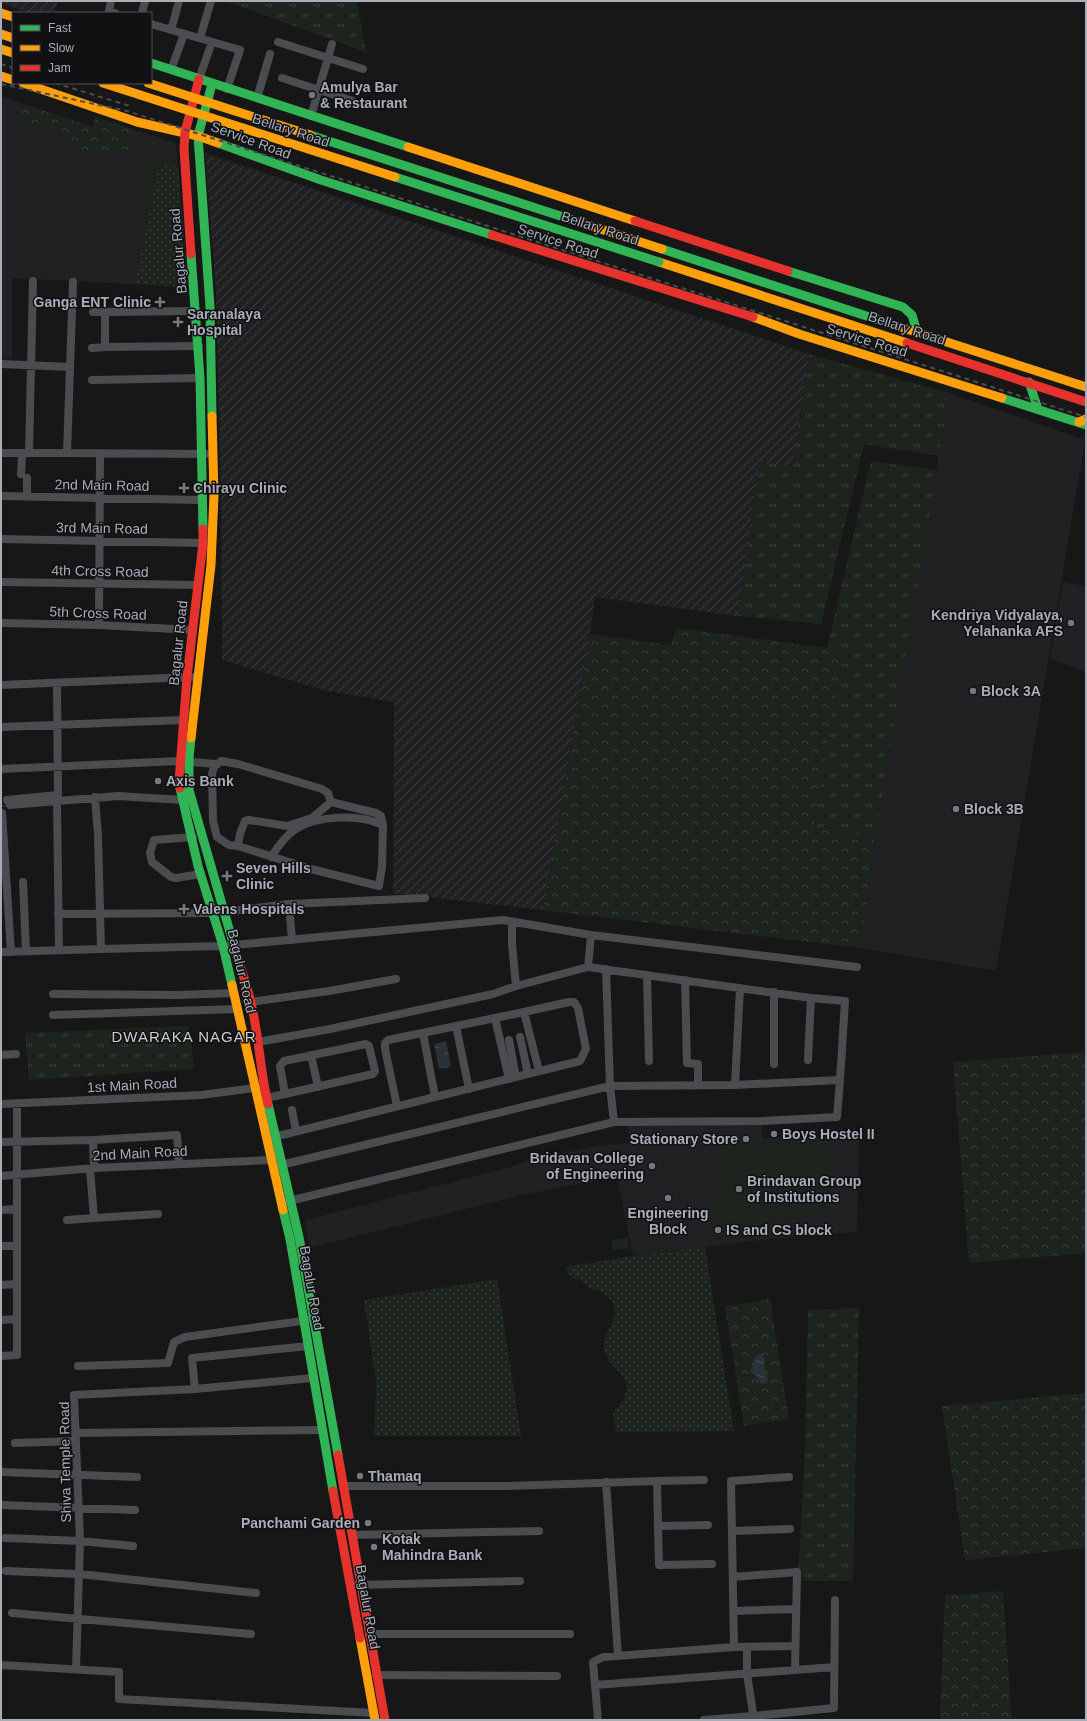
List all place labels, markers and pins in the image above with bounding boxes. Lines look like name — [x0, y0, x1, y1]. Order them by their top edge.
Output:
place label: Amulya Bar & Restaurant — [320, 79, 407, 111]
marker: Amulya Bar & Restaurant — [307, 90, 317, 100]
place label: Ganga ENT Clinic — [34, 294, 151, 310]
marker: Ganga ENT Clinic — [154, 296, 166, 308]
place label: Saranalaya Hospital — [187, 306, 261, 338]
marker: Saranalaya Hospital — [172, 316, 184, 328]
place label: Chirayu Clinic — [193, 480, 287, 496]
marker: Chirayu Clinic — [178, 482, 190, 494]
place label: Kendriya Vidyalaya, Yelahanka AFS — [931, 607, 1063, 639]
marker: Kendriya Vidyalaya, Yelahanka AFS — [1066, 618, 1076, 628]
place label: Block 3A — [981, 683, 1041, 699]
marker: Block 3A — [968, 686, 978, 696]
place label: Axis Bank — [166, 773, 234, 789]
marker: Axis Bank — [153, 776, 163, 786]
place label: Block 3B — [964, 801, 1024, 817]
marker: Block 3B — [951, 804, 961, 814]
place label: Seven Hills Clinic — [236, 860, 311, 892]
marker: Seven Hills Clinic — [221, 870, 233, 882]
place label: Valens Hospitals — [193, 901, 304, 917]
marker: Valens Hospitals — [178, 903, 190, 915]
place label: Boys Hostel II — [782, 1126, 875, 1142]
marker: Boys Hostel II — [769, 1129, 779, 1139]
place label: Stationary Store — [630, 1131, 738, 1147]
marker: Stationary Store — [741, 1134, 751, 1144]
place label: Bridavan College of Engineering — [530, 1150, 644, 1182]
marker: Bridavan College of Engineering — [647, 1161, 657, 1171]
place label: Brindavan Group of Institutions — [747, 1173, 861, 1205]
marker: Brindavan Group of Institutions — [734, 1184, 744, 1194]
marker: Engineering Block — [663, 1193, 673, 1203]
place label: Engineering Block — [628, 1205, 708, 1237]
place label: IS and CS block — [726, 1222, 832, 1238]
marker: IS and CS block — [713, 1225, 723, 1235]
place label: Thamaq — [368, 1468, 422, 1484]
marker: Thamaq — [355, 1471, 365, 1481]
place label: Panchami Garden — [241, 1515, 360, 1531]
marker: Panchami Garden — [363, 1518, 373, 1528]
place label: Kotak Mahindra Bank — [382, 1531, 483, 1563]
marker: Kotak Mahindra Bank — [369, 1542, 379, 1552]

